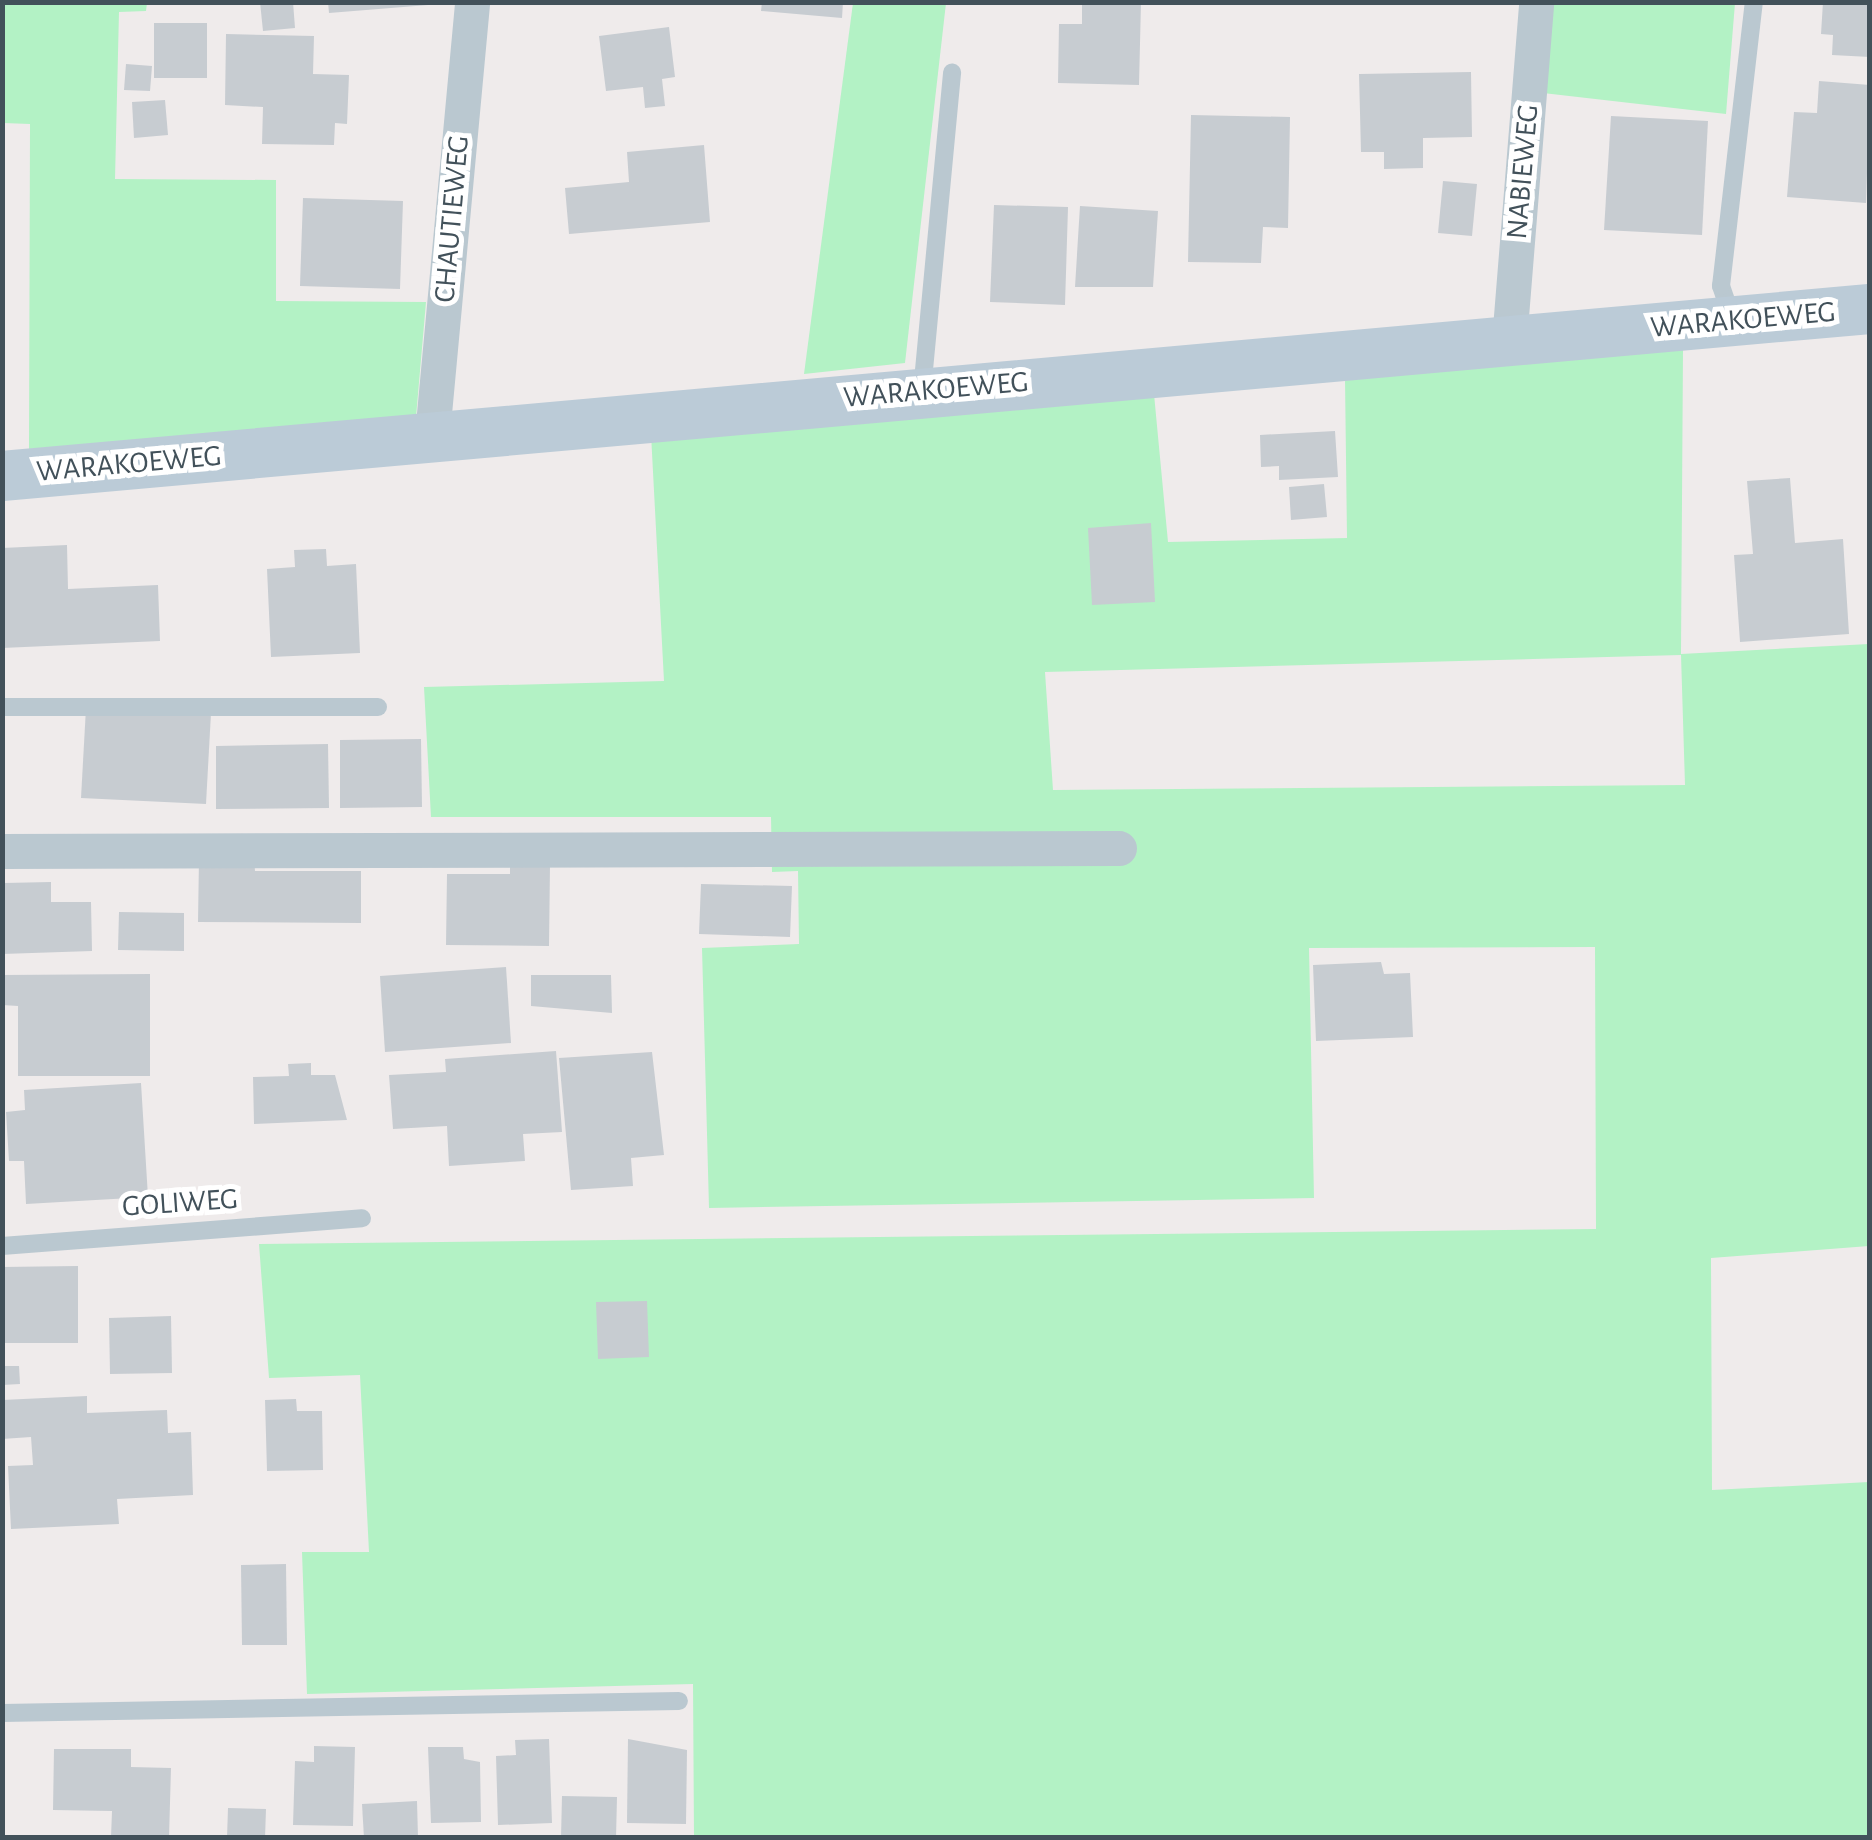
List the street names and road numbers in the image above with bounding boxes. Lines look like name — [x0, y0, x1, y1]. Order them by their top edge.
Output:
street label: NABIEWEG — [1499, 103, 1547, 241]
street label: CHAUTIEWEG — [427, 134, 477, 304]
street label: WARAKOEWEG — [1649, 294, 1837, 346]
street label: WARAKOEWEG — [842, 364, 1030, 416]
street label: WARAKOEWEG — [35, 438, 223, 490]
street label: GOLIWEG — [121, 1181, 239, 1225]

